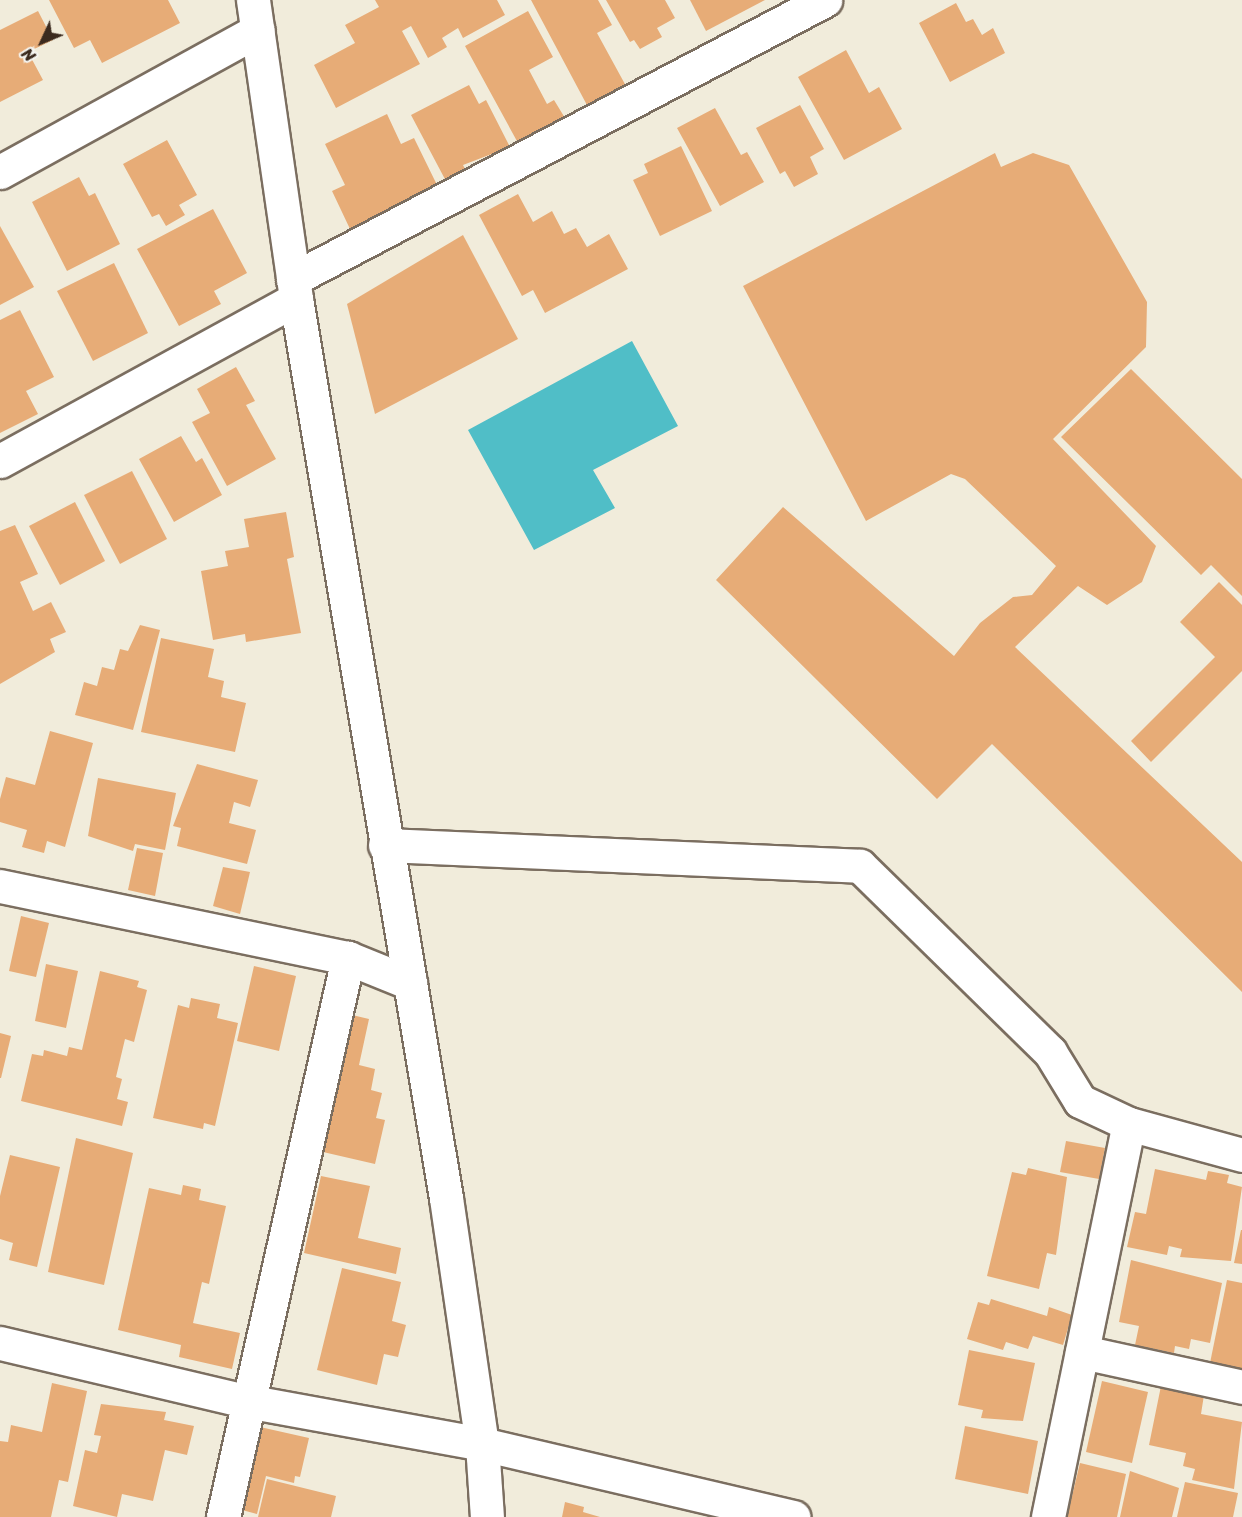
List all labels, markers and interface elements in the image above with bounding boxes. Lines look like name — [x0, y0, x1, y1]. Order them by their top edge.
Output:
north arrow — [12, 12, 72, 72]
text: N — [14, 41, 43, 69]

